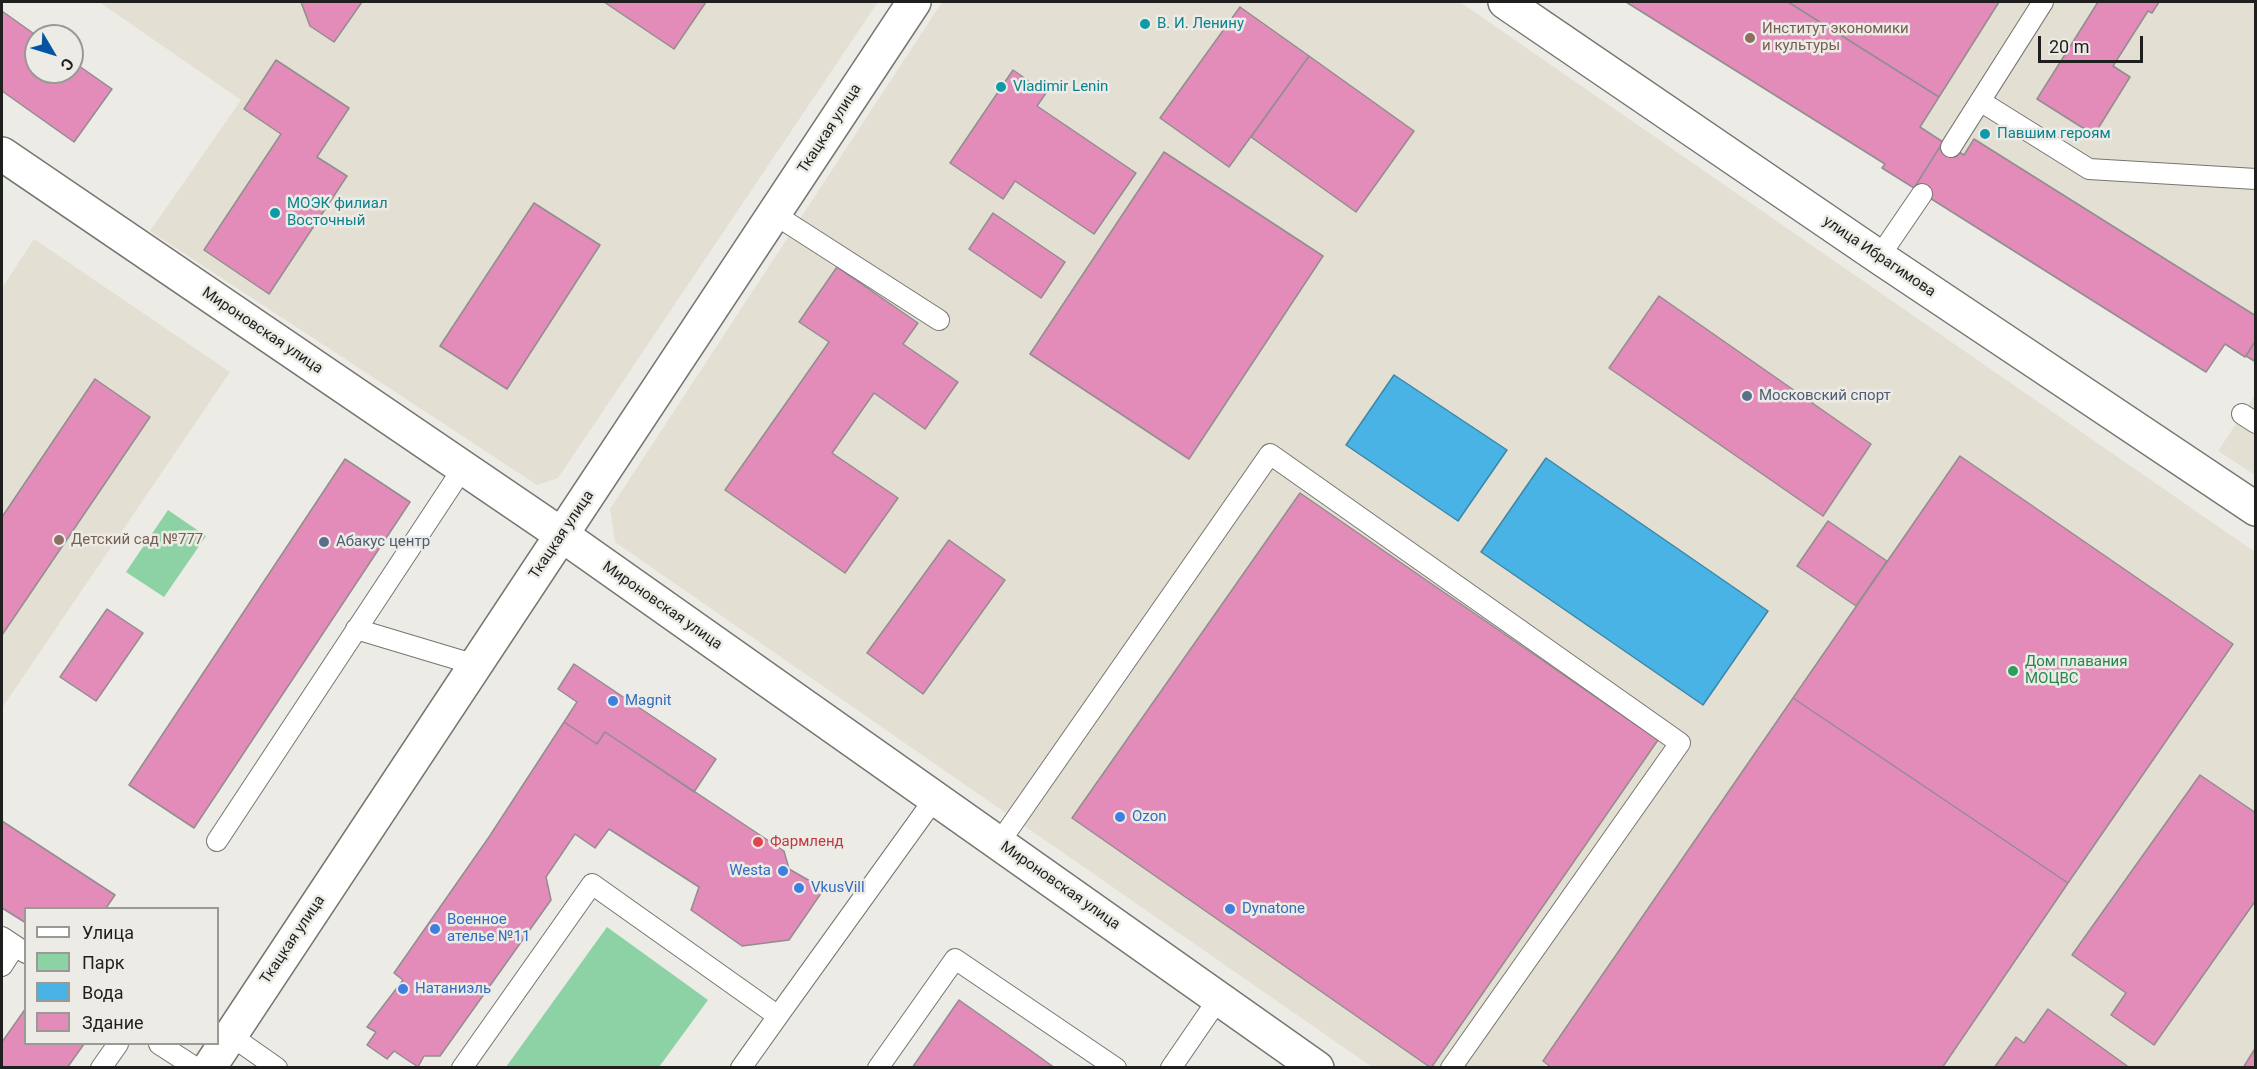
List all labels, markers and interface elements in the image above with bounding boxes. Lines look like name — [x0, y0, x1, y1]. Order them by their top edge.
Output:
place label: В. И. Ленину — [1157, 15, 1244, 33]
marker: В. И. Ленину — [1138, 17, 1152, 31]
place label: Институт экономики и культуры — [1762, 20, 1909, 55]
north arrow — [24, 24, 84, 84]
scale bar — [2041, 24, 2146, 62]
marker: Институт экономики и культуры — [1743, 31, 1757, 45]
text: 20 m — [2049, 36, 2089, 57]
text: С — [56, 54, 78, 74]
place label: Vladimir Lenin — [1013, 78, 1108, 96]
marker: Vladimir Lenin — [994, 80, 1008, 94]
street label: Ткацкая улица — [794, 81, 866, 177]
place label: Павшим героям — [1997, 125, 2111, 143]
marker: Павшим героям — [1978, 127, 1992, 141]
place label: МОЭК филиал Восточный — [287, 195, 388, 230]
marker: МОЭК филиал Восточный — [268, 206, 282, 220]
street label: улица Ибрагимова — [1819, 213, 1939, 301]
street label: Мироновская улица — [198, 284, 326, 378]
place label: Московский спорт — [1759, 387, 1891, 405]
marker: Московский спорт — [1740, 389, 1754, 403]
street label: Ткацкая улица — [526, 487, 598, 583]
place label: Детский сад №777 — [71, 531, 203, 549]
marker: Детский сад №777 — [52, 533, 66, 547]
place label: Абакус центр — [336, 533, 430, 551]
marker: Абакус центр — [317, 535, 331, 549]
street label: Мироновская улица — [599, 558, 725, 654]
place label: Дом плавания МОЦВС — [2025, 653, 2127, 688]
marker: Дом плавания МОЦВС — [2006, 664, 2020, 678]
place label: Magnit — [625, 692, 672, 710]
marker: Magnit — [606, 694, 620, 708]
place label: Ozon — [1132, 808, 1166, 826]
marker: Ozon — [1113, 810, 1127, 824]
place label: Фармленд — [770, 833, 844, 851]
marker: Фармленд — [751, 835, 765, 849]
street label: Мироновская улица — [997, 838, 1123, 934]
place label: Westa — [729, 862, 771, 880]
marker: Westa — [776, 864, 790, 878]
place label: VkusVill — [811, 879, 865, 897]
marker: VkusVill — [792, 881, 806, 895]
street label: Ткацкая улица — [257, 892, 329, 988]
place label: Dynatone — [1242, 900, 1305, 918]
marker: Dynatone — [1223, 902, 1237, 916]
legend — [24, 907, 219, 1045]
place label: Военное ателье №11 — [447, 911, 530, 946]
text: Улица — [82, 922, 134, 943]
marker: Военное ателье №11 — [428, 922, 442, 936]
text: Парк — [82, 952, 124, 973]
place label: Натаниэль — [415, 980, 491, 998]
text: Вода — [82, 982, 124, 1003]
marker: Натаниэль — [396, 982, 410, 996]
text: Здание — [82, 1012, 144, 1033]

